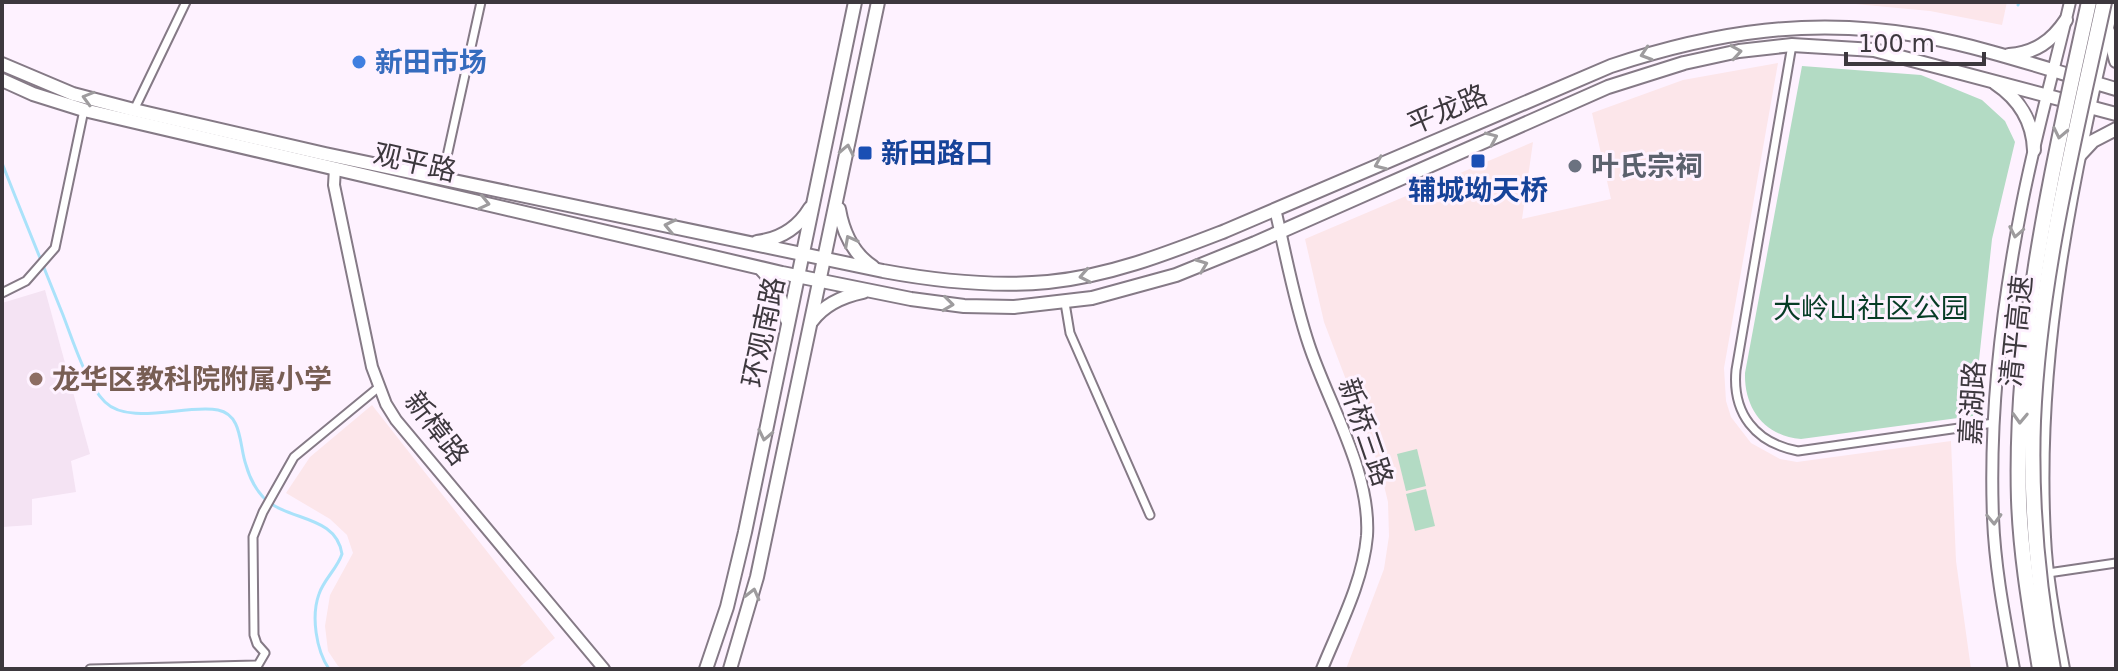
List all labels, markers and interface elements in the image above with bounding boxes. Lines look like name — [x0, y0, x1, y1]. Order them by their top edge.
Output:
scale bar — [1846, 16, 1984, 66]
text: 100 m — [1858, 30, 1935, 58]
one-way arrow — [1729, 44, 1743, 61]
one-way arrow — [1639, 45, 1653, 61]
place label: 新田市场 — [375, 46, 487, 79]
marker: 新田市场 — [350, 53, 368, 71]
street label: 平龙路 — [1402, 78, 1492, 141]
one-way arrow — [81, 91, 95, 107]
one-way arrow — [2052, 126, 2069, 139]
one-way arrow — [1484, 132, 1498, 148]
street label: 观平路 — [370, 137, 460, 188]
place label: 新田路口 — [881, 137, 993, 170]
one-way arrow — [838, 144, 855, 157]
marker: 新田路口 — [856, 144, 874, 162]
place label: 叶氏宗祠 — [1591, 150, 1703, 183]
marker: 辅城坳天桥 — [1469, 152, 1487, 170]
one-way arrow — [1374, 155, 1388, 171]
marker: 叶氏宗祠 — [1566, 157, 1584, 175]
place label: 辅城坳天桥 — [1408, 174, 1548, 207]
one-way arrow — [476, 194, 490, 211]
one-way arrow — [663, 219, 677, 236]
one-way arrow — [2009, 225, 2026, 239]
one-way arrow — [845, 234, 860, 249]
one-way arrow — [1194, 258, 1208, 275]
one-way arrow — [1079, 267, 1092, 284]
street label: 环观南路 — [736, 274, 791, 390]
street label: 清平高速 — [1994, 274, 2039, 388]
park label: 大岭山社区公园 — [1773, 292, 1969, 325]
one-way arrow — [942, 295, 955, 312]
street label: 嘉湖路 — [1954, 360, 1991, 446]
place label: 龙华区教科院附属小学 — [52, 363, 332, 396]
marker: 龙华区教科院附属小学 — [27, 370, 45, 388]
street label: 新桥三路 — [1332, 374, 1399, 490]
street label: 新樟路 — [398, 385, 475, 472]
one-way arrow — [2012, 412, 2029, 425]
one-way arrow — [758, 429, 775, 442]
one-way arrow — [1985, 513, 2002, 526]
one-way arrow — [743, 588, 760, 602]

